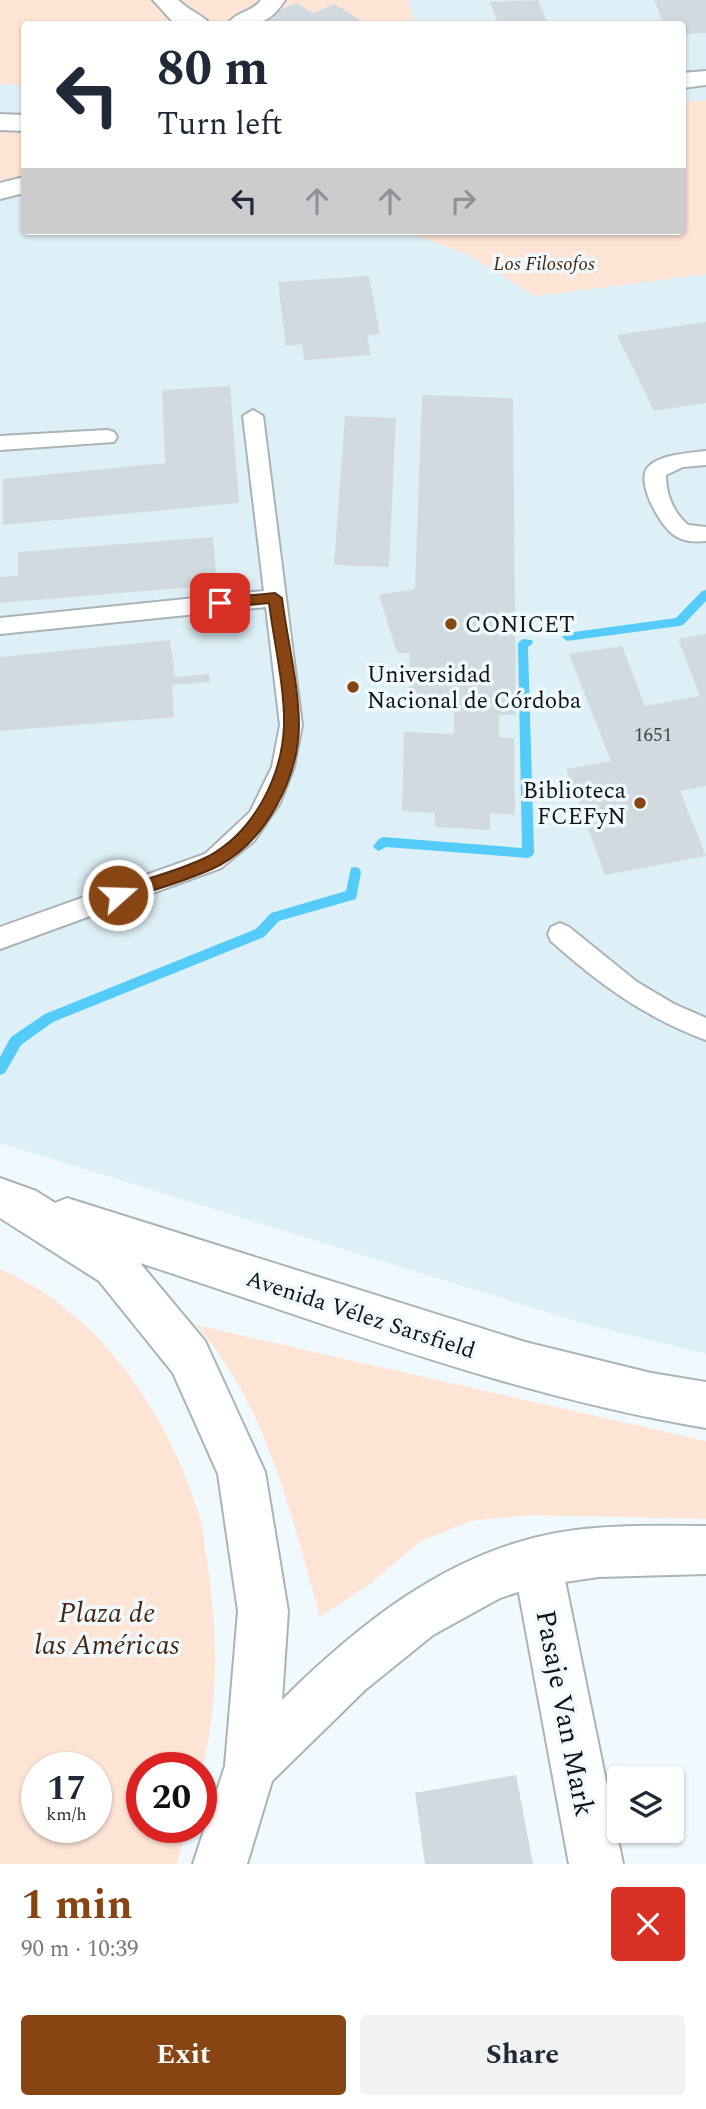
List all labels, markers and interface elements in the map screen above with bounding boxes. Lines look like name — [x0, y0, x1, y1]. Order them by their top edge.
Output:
text: 80 m — [157, 32, 268, 107]
icon: left — [42, 49, 133, 140]
text: Turn left — [157, 100, 283, 149]
icon: left — [225, 182, 263, 220]
icon: ahead — [298, 182, 336, 220]
icon: ahead — [371, 182, 409, 220]
icon: right — [444, 182, 482, 220]
park label: Los Filosofos — [493, 250, 595, 279]
pin — [190, 573, 250, 633]
icon: arrive — [201, 584, 239, 622]
place label: CONICET — [465, 608, 575, 643]
marker: CONICET — [443, 616, 459, 632]
place label: Universidad Nacional de Córdoba — [367, 658, 581, 719]
marker: Universidad Nacional de Córdoba — [345, 679, 361, 695]
house number: 1651 — [634, 721, 672, 750]
place label: Biblioteca FCEFyN — [523, 774, 626, 835]
marker: Biblioteca FCEFyN — [632, 795, 648, 811]
position arrow — [81, 858, 155, 932]
street label: Avenida Vélez Sarsfield — [241, 1262, 480, 1369]
park label: Plaza de las Américas — [35, 1592, 180, 1667]
street label: Pasaje Van Mark — [523, 1606, 606, 1820]
speed limit sign: 20 — [126, 1752, 217, 1843]
text: 17 — [47, 1762, 86, 1815]
map controls — [607, 1766, 684, 1843]
button: layers — [607, 1766, 684, 1843]
text: km/h — [46, 1801, 87, 1828]
text: 1 min — [21, 1874, 133, 1937]
button: close — [611, 1887, 685, 1961]
text: 90 m · 10:39 — [21, 1932, 139, 1967]
button: Exit — [21, 2015, 346, 2095]
button: Share — [360, 2015, 685, 2095]

